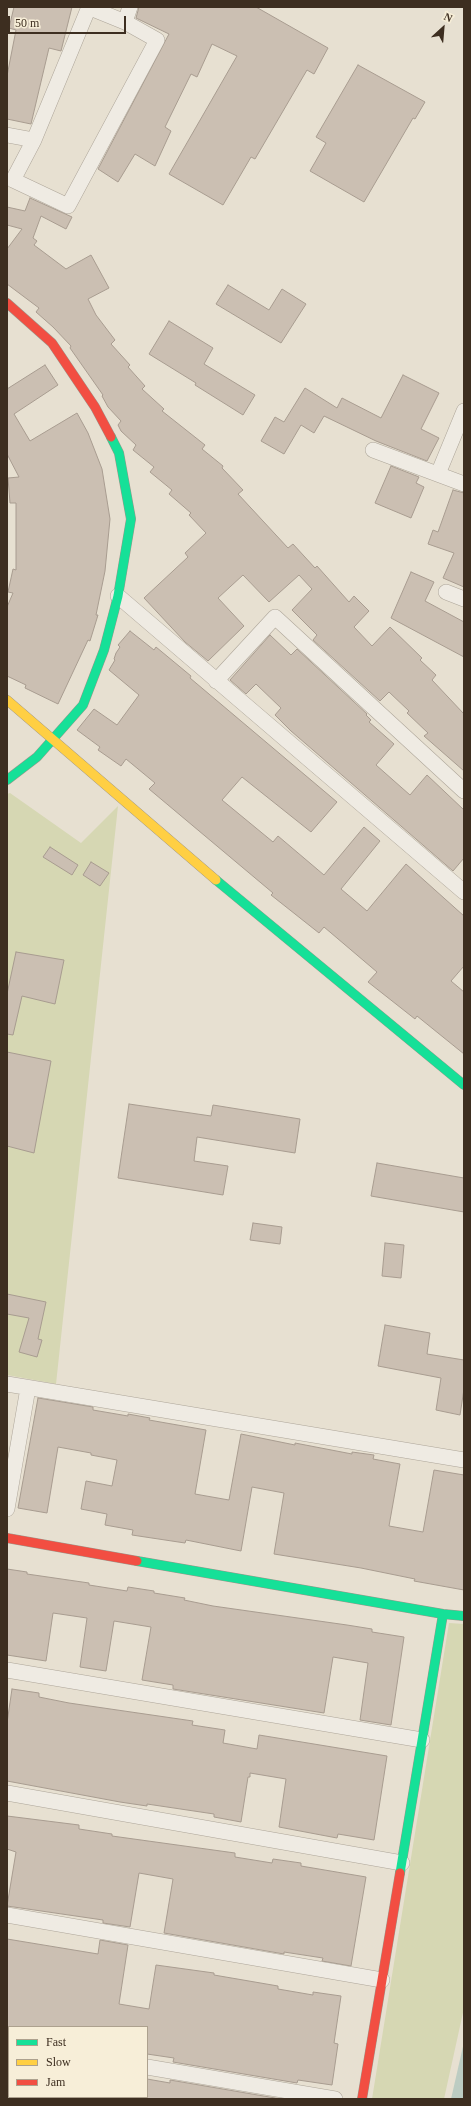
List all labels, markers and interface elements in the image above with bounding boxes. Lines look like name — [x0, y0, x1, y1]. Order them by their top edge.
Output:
scale bar — [10, 8, 128, 34]
north arrow — [423, 8, 463, 48]
text: N — [442, 10, 454, 24]
text: 50 m — [15, 16, 39, 30]
legend — [8, 2026, 148, 2098]
text: Fast — [46, 2035, 66, 2049]
text: Slow — [46, 2055, 71, 2069]
text: Jam — [46, 2075, 65, 2089]

